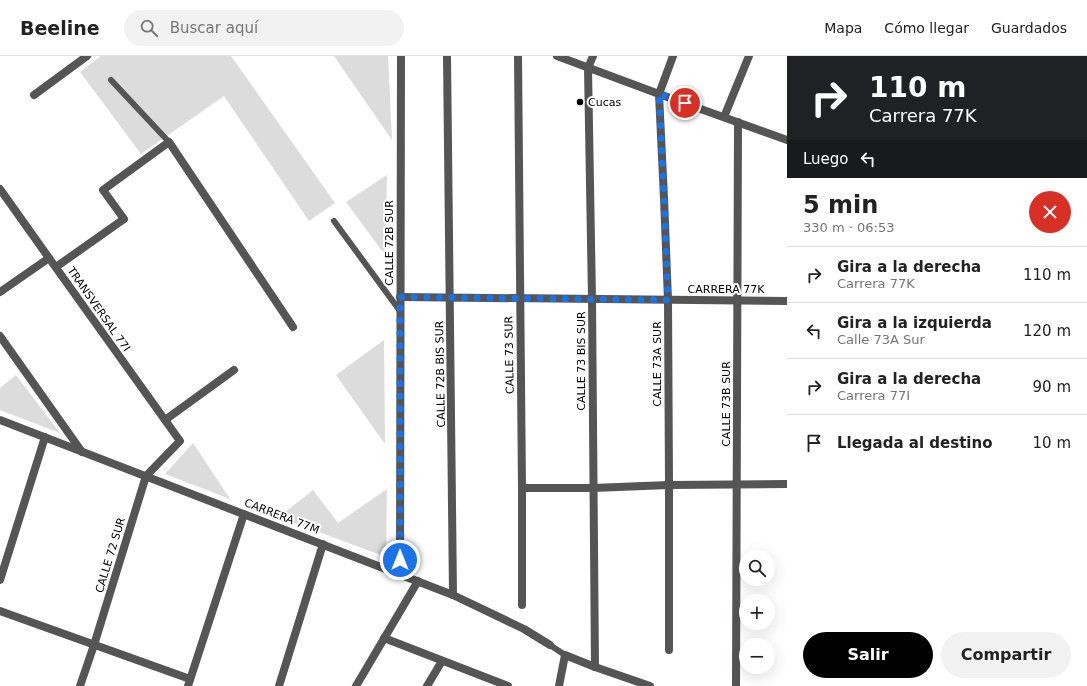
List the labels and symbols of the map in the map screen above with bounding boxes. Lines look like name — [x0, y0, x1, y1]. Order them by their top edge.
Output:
pin — [668, 86, 702, 120]
place label: Cucas — [588, 96, 621, 109]
marker: Cucas — [575, 97, 585, 107]
street label: CALLE 72B SUR — [383, 200, 396, 286]
street label: TRANSVERSAL 77I — [64, 264, 133, 354]
street label: CARRERA 77K — [688, 283, 765, 296]
street label: CALLE 73 BIS SUR — [575, 311, 588, 411]
street label: CALLE 73 SUR — [502, 315, 517, 394]
street label: CALLE 72B BIS SUR — [433, 320, 448, 428]
street label: CALLE 73A SUR — [651, 321, 664, 407]
street label: CALLE 73B SUR — [720, 361, 733, 447]
street label: CARRERA 77M — [243, 496, 321, 537]
street label: CALLE 72 SUR — [93, 516, 128, 594]
position arrow — [379, 539, 421, 581]

